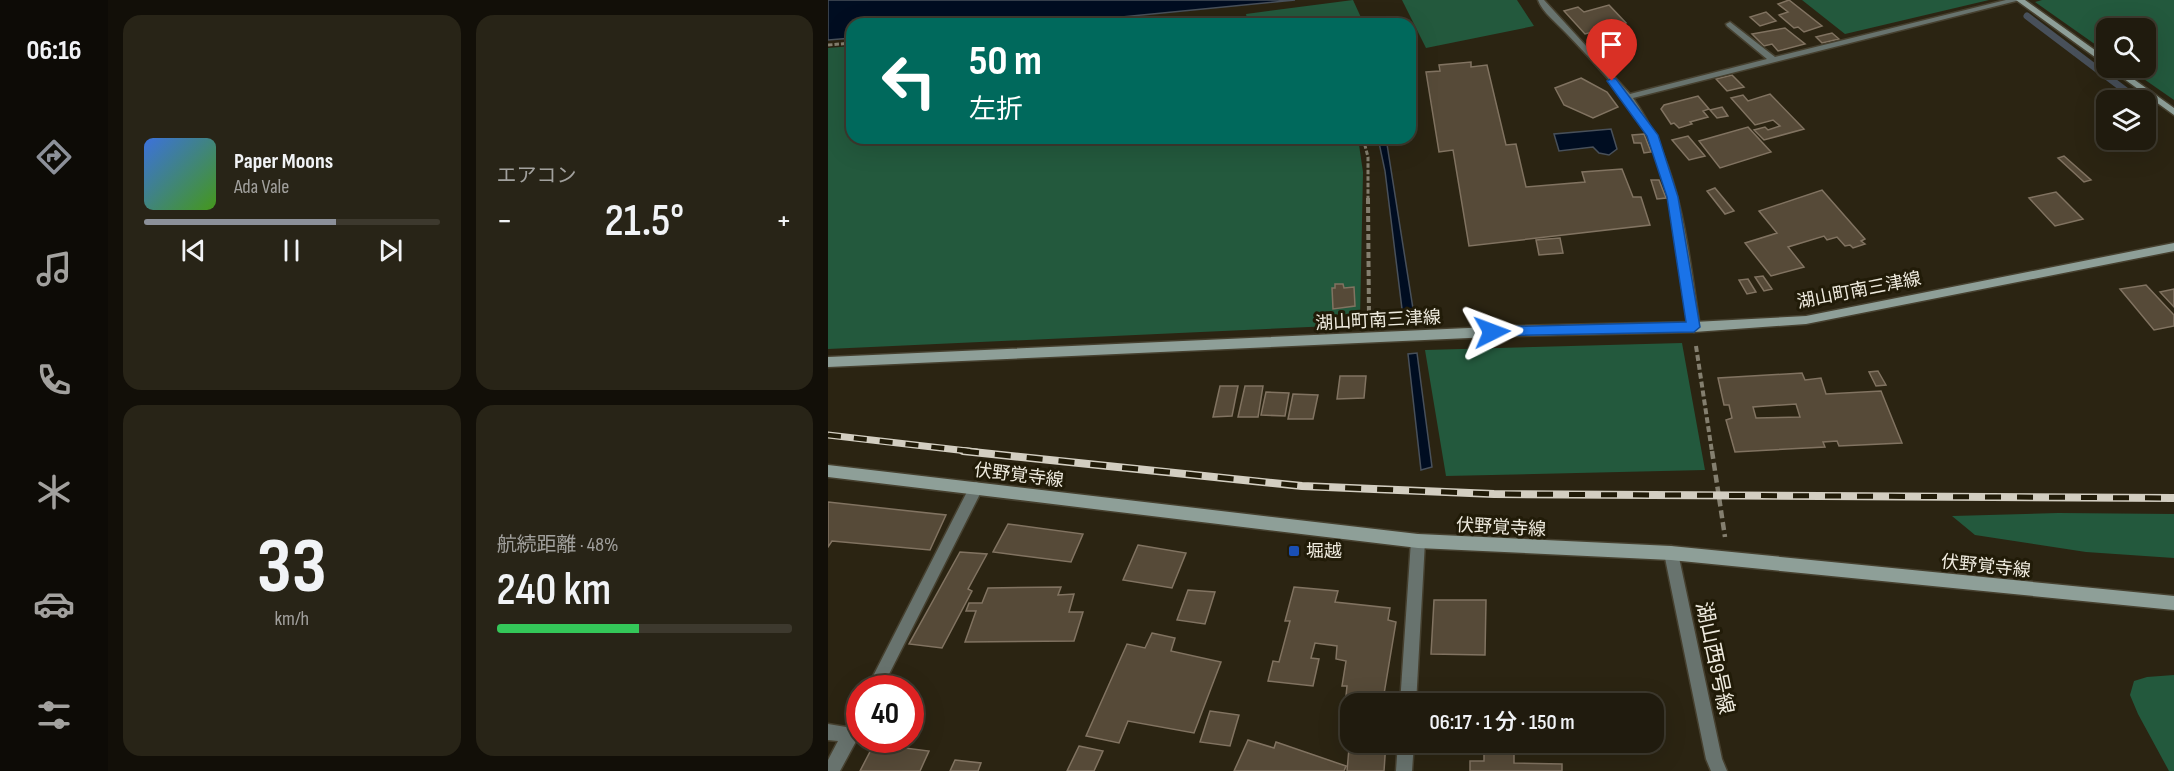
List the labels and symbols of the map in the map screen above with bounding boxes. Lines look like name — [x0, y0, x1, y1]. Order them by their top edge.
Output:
pin — [1586, 19, 1637, 81]
street label: 湖山町南三津線 — [1795, 268, 1923, 313]
position arrow — [1460, 300, 1524, 364]
street label: 湖山町南三津線 — [1315, 307, 1441, 334]
street label: 伏野覚寺線 — [973, 460, 1065, 491]
street label: 伏野覚寺線 — [1455, 515, 1546, 540]
place label: 堀越 — [1306, 541, 1342, 562]
marker: 堀越 — [1287, 544, 1301, 558]
street label: 伏野覚寺線 — [1940, 551, 2032, 582]
street label: 湖山西9号線 — [1690, 600, 1739, 717]
speed limit sign: 40 — [846, 675, 924, 753]

